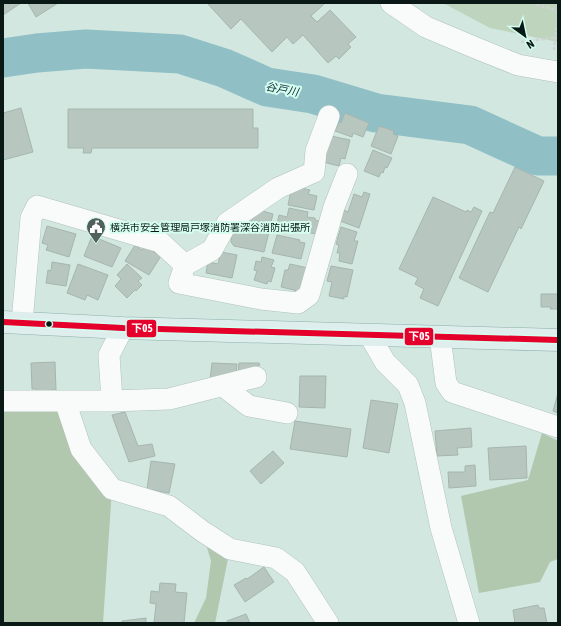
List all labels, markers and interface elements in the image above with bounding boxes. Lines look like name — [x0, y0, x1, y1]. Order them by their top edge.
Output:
north arrow — [505, 16, 545, 56]
text: N — [524, 38, 536, 51]
water label: 谷戸川 — [265, 80, 300, 98]
public building icon: 横浜市安全管理局戸塚消防署深谷消防出張所 — [85, 216, 107, 244]
place label: 横浜市安全管理局戸塚消防署深谷消防出張所 — [110, 222, 310, 233]
unlabelled marker — [44, 319, 54, 329]
line badge: 下05 — [126, 319, 157, 338]
text: 下05 — [131, 322, 153, 334]
line badge: 下05 — [404, 327, 434, 346]
text: 下05 — [408, 330, 430, 342]

